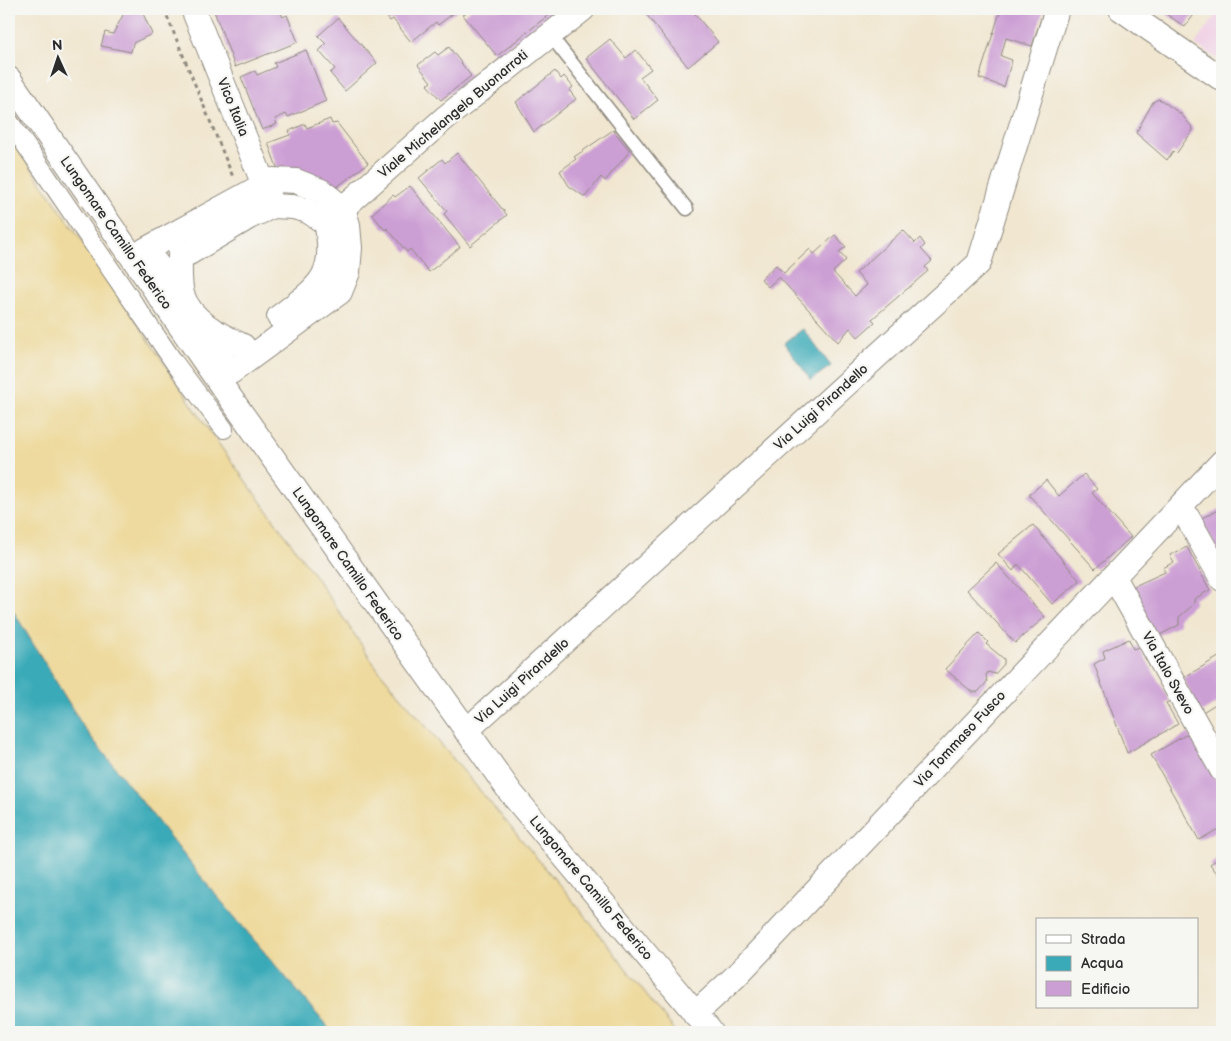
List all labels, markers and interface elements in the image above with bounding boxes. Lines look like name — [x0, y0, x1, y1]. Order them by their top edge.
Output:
north arrow — [32, 32, 82, 82]
text: N — [52, 37, 63, 54]
street label: Viale Michelangelo Buonarroti — [375, 46, 531, 182]
street label: Vico Italia — [214, 75, 252, 139]
street label: Lungomare Camillo Federico — [57, 153, 175, 313]
street label: Via Luigi Pirandello — [770, 360, 872, 454]
street label: Lungomare Camillo Federico — [289, 484, 407, 644]
street label: Via Italo Svevo — [1138, 629, 1198, 717]
street label: Via Luigi Pirandello — [471, 634, 573, 728]
street label: Via Tommaso Fusco — [911, 687, 1009, 791]
street label: Lungomare Camillo Federico — [526, 812, 656, 964]
legend — [1036, 918, 1198, 1008]
text: Strada — [1081, 930, 1125, 949]
text: Acqua — [1081, 954, 1123, 973]
text: Edificio — [1081, 980, 1130, 999]

